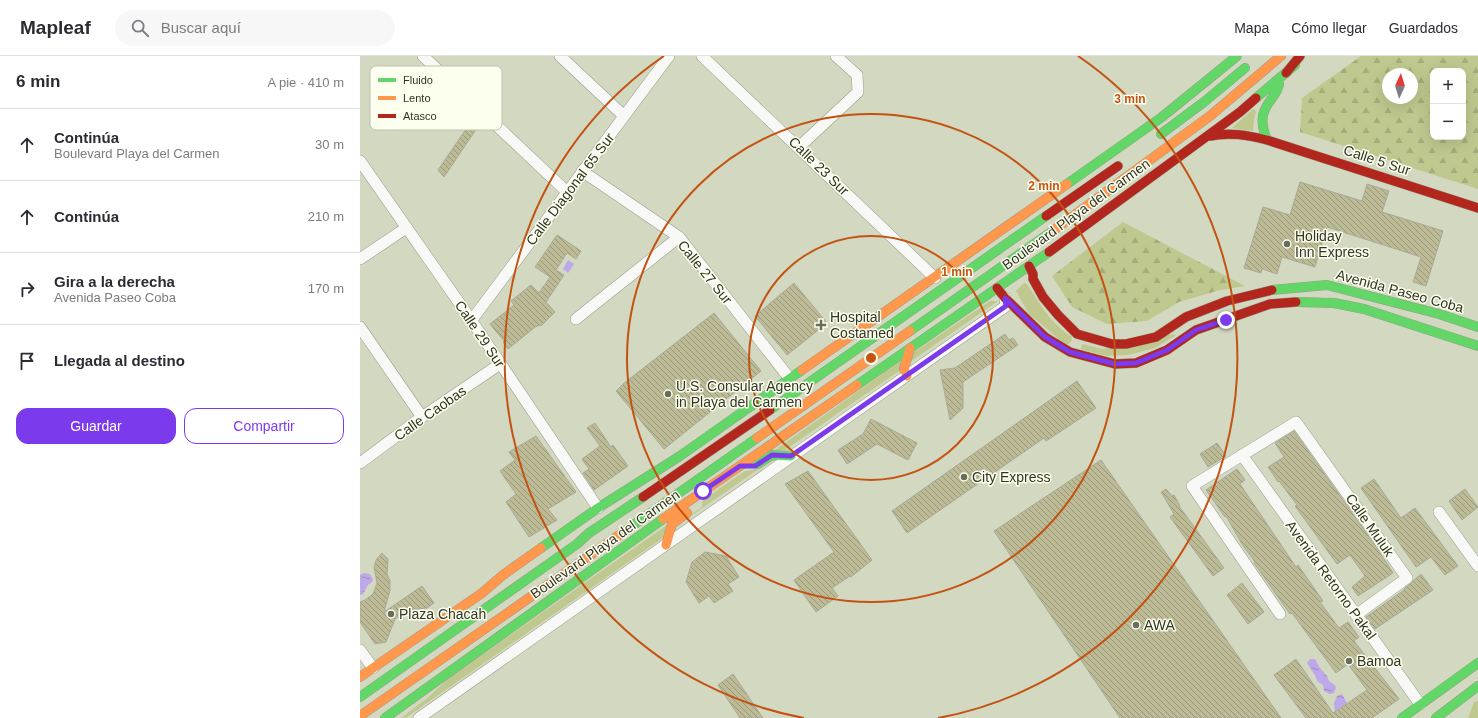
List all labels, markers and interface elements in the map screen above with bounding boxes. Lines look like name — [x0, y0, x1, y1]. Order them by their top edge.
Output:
search box — [115, 10, 395, 46]
text: Mapleaf — [20, 17, 91, 38]
icon: search — [129, 17, 151, 39]
text: Buscar aquí — [161, 19, 241, 36]
text: Mapa — [1234, 20, 1269, 36]
text: Cómo llegar — [1291, 20, 1367, 36]
text: Guardados — [1389, 20, 1458, 36]
legend — [370, 66, 502, 130]
north arrow — [1382, 68, 1418, 104]
map controls — [1430, 68, 1466, 140]
button: + — [1430, 68, 1466, 104]
text: 6 min — [16, 72, 60, 91]
text: Fluido — [403, 74, 433, 86]
text: A pie · 410 m — [267, 75, 344, 90]
text: Lento — [403, 92, 431, 104]
text: 3 min — [1114, 92, 1146, 106]
button: − — [1430, 104, 1466, 140]
text: Atasco — [403, 110, 437, 122]
text: Continúa — [54, 129, 119, 146]
street label: Calle Diagonal 65 Sur — [523, 130, 618, 248]
street label: Calle 23 Sur — [786, 133, 853, 199]
icon: ahead — [16, 134, 38, 156]
text: 30 m — [315, 137, 344, 152]
street label: Calle 5 Sur — [1342, 142, 1413, 178]
text: Boulevard Playa del Carmen — [54, 146, 219, 161]
street label: Boulevard Playa del Carmen — [999, 155, 1153, 273]
text: 2 min — [1028, 179, 1060, 193]
icon: ahead — [16, 206, 38, 228]
text: Continúa — [54, 208, 119, 225]
text: 210 m — [308, 209, 344, 224]
place label: Holiday Inn Express — [1295, 228, 1369, 260]
street label: Calle 27 Sur — [675, 237, 736, 307]
marker: Holiday Inn Express — [1282, 239, 1292, 249]
text: 1 min — [941, 265, 973, 279]
street label: Avenida Paseo Coba — [1335, 266, 1466, 316]
text: Gira a la derecha — [54, 273, 175, 290]
icon: right — [16, 278, 38, 300]
text: 170 m — [308, 281, 344, 296]
text: Avenida Paseo Coba — [54, 290, 176, 305]
street label: Calle 29 Sur — [452, 298, 508, 371]
place label: Hospital Costamed — [830, 309, 894, 341]
route end — [1217, 311, 1235, 329]
marker: Hospital Costamed — [815, 319, 827, 331]
icon: arrive — [16, 350, 38, 372]
centre of rings — [864, 351, 878, 365]
text: Llegada al destino — [54, 352, 185, 369]
place label: U.S. Consular Agency in Playa del Carmen — [676, 378, 813, 410]
street label: Calle Caobas — [391, 382, 469, 444]
marker: U.S. Consular Agency in Playa del Carmen — [663, 389, 673, 399]
button: Guardar — [16, 408, 176, 444]
button: Compartir — [184, 408, 344, 444]
place label: City Express — [972, 469, 1051, 485]
marker: City Express — [959, 472, 969, 482]
route start — [694, 482, 712, 500]
street label: Boulevard Playa del Carmen — [527, 486, 683, 602]
street label: Calle Muluk — [1342, 490, 1398, 560]
street label: Avenida Retorno Pakal — [1283, 517, 1379, 643]
place label: Plaza Chacah — [399, 606, 486, 622]
marker: Plaza Chacah — [386, 609, 396, 619]
place label: AWA — [1144, 617, 1176, 633]
marker: AWA — [1131, 620, 1141, 630]
place label: Bamoa — [1357, 653, 1402, 669]
marker: Bamoa — [1344, 656, 1354, 666]

